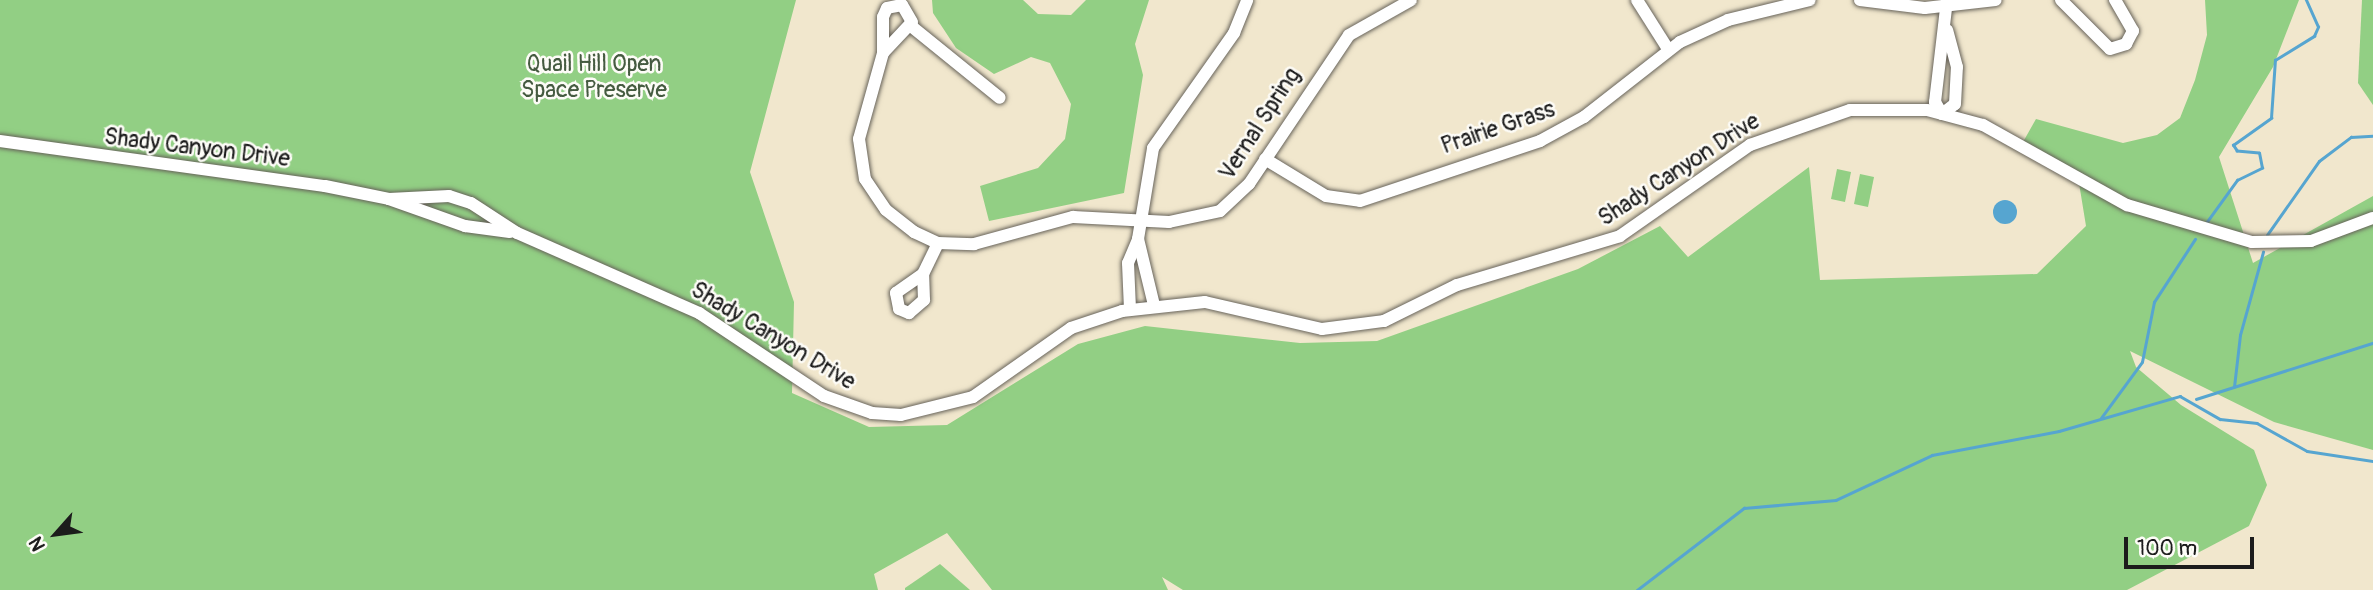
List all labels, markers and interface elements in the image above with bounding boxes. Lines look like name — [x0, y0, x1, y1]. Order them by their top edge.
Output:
park label: Quail Hill Open Space Preserve — [521, 50, 667, 104]
street label: Vernal Spring — [1213, 63, 1307, 185]
street label: Prairie Grass — [1437, 96, 1559, 160]
street label: Shady Canyon Drive — [1593, 108, 1765, 232]
street label: Shady Canyon Drive — [103, 123, 291, 173]
street label: Shady Canyon Drive — [686, 276, 860, 396]
north arrow — [21, 499, 91, 569]
scale bar — [2128, 524, 2258, 568]
text: N — [24, 533, 51, 555]
text: 100 m — [2137, 535, 2197, 562]

